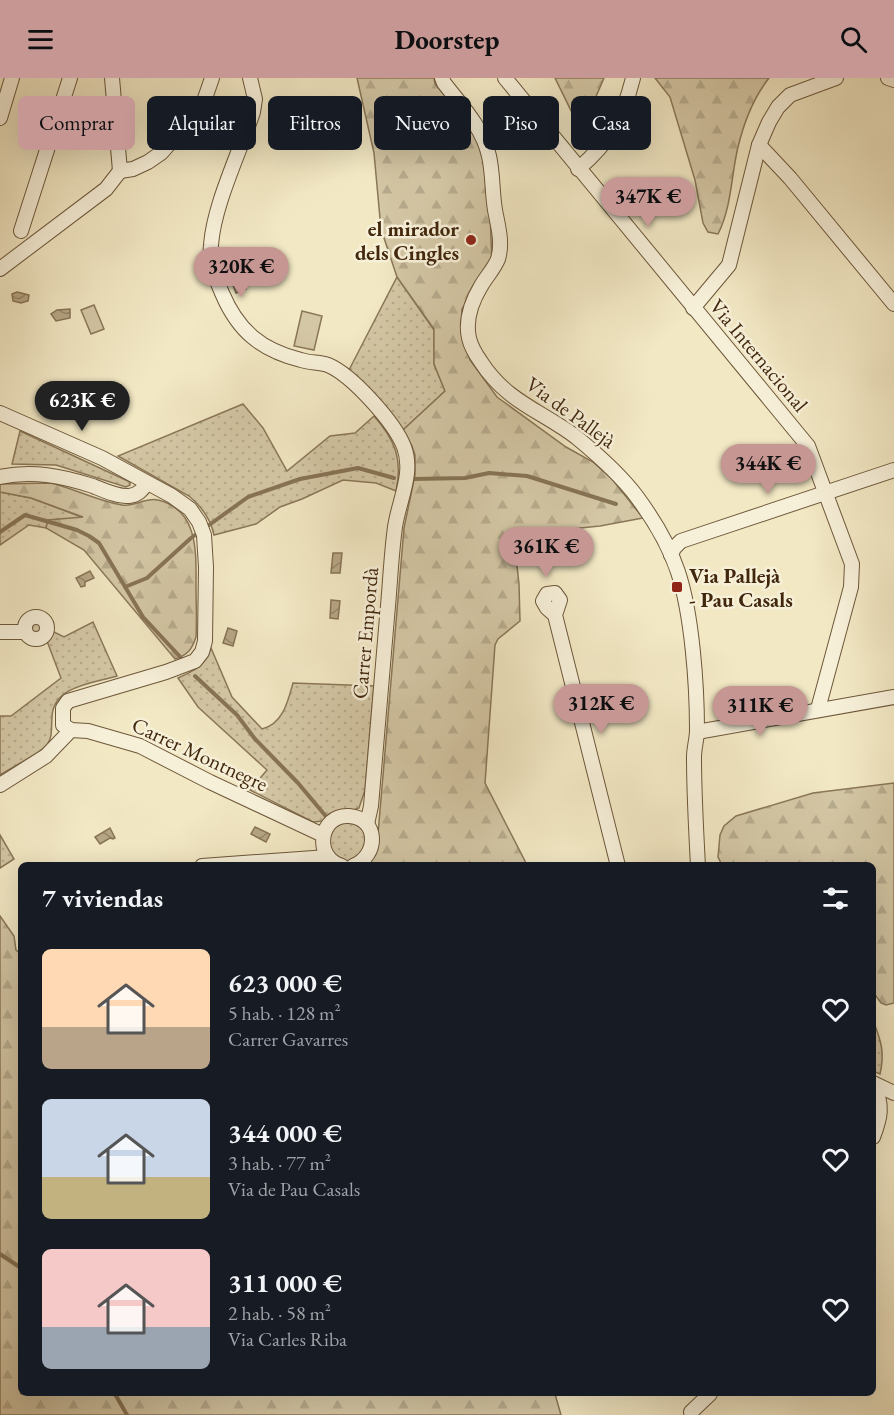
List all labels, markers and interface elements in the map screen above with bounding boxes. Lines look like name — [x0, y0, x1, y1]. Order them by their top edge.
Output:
text: Doorstep — [394, 22, 500, 57]
icon: menu — [24, 23, 57, 56]
icon: search — [837, 23, 870, 56]
chip: Comprar — [18, 96, 135, 150]
chip: Alquilar — [147, 96, 256, 150]
chip: Filtros — [268, 96, 362, 150]
chip: Nuevo — [374, 96, 471, 150]
chip: Piso — [483, 96, 559, 150]
chip: Casa — [571, 96, 651, 150]
pin: 347K € — [599, 177, 697, 228]
text: 347K € — [615, 183, 681, 209]
place label: el mirador dels Cingles — [355, 215, 459, 266]
marker: el mirador dels Cingles — [464, 233, 478, 247]
pin: 320K € — [192, 247, 290, 298]
text: 320K € — [208, 253, 274, 279]
street label: Via Internacional — [704, 293, 814, 417]
street label: Via de Pallejà — [521, 370, 622, 454]
pin: 623K € — [33, 381, 131, 432]
text: 623K € — [49, 387, 115, 413]
pin: 344K € — [719, 444, 817, 495]
text: 344K € — [735, 450, 801, 476]
pin: 361K € — [497, 527, 595, 578]
text: 361K € — [513, 533, 579, 559]
place label: Via Pallejà - Pau Casals — [689, 562, 793, 613]
street label: Carrer Empordà — [346, 565, 384, 700]
marker: Via Pallejà - Pau Casals — [670, 580, 684, 594]
pin: 312K € — [552, 684, 650, 735]
pin: 311K € — [711, 686, 809, 737]
text: 312K € — [568, 690, 634, 716]
text: 311K € — [727, 692, 793, 718]
street label: Carrer Montnegre — [128, 711, 272, 797]
text: 7 viviendas — [42, 881, 163, 915]
icon: filters — [819, 882, 852, 915]
text: 623 000 € — [228, 966, 342, 1000]
icon: home — [90, 973, 162, 1045]
icon: heart — [819, 993, 852, 1026]
text: 5 hab. · 128 m² — [228, 1000, 341, 1026]
text: Carrer Gavarres — [228, 1026, 348, 1052]
text: 344 000 € — [228, 1116, 342, 1150]
icon: home — [90, 1123, 162, 1195]
icon: heart — [819, 1143, 852, 1176]
text: 3 hab. · 77 m² — [228, 1150, 331, 1176]
text: Via de Pau Casals — [228, 1176, 360, 1202]
text: 311 000 € — [228, 1266, 342, 1300]
icon: home — [90, 1273, 162, 1345]
icon: heart — [819, 1293, 852, 1326]
text: 2 hab. · 58 m² — [228, 1300, 331, 1326]
text: Via Carles Riba — [228, 1326, 347, 1352]

